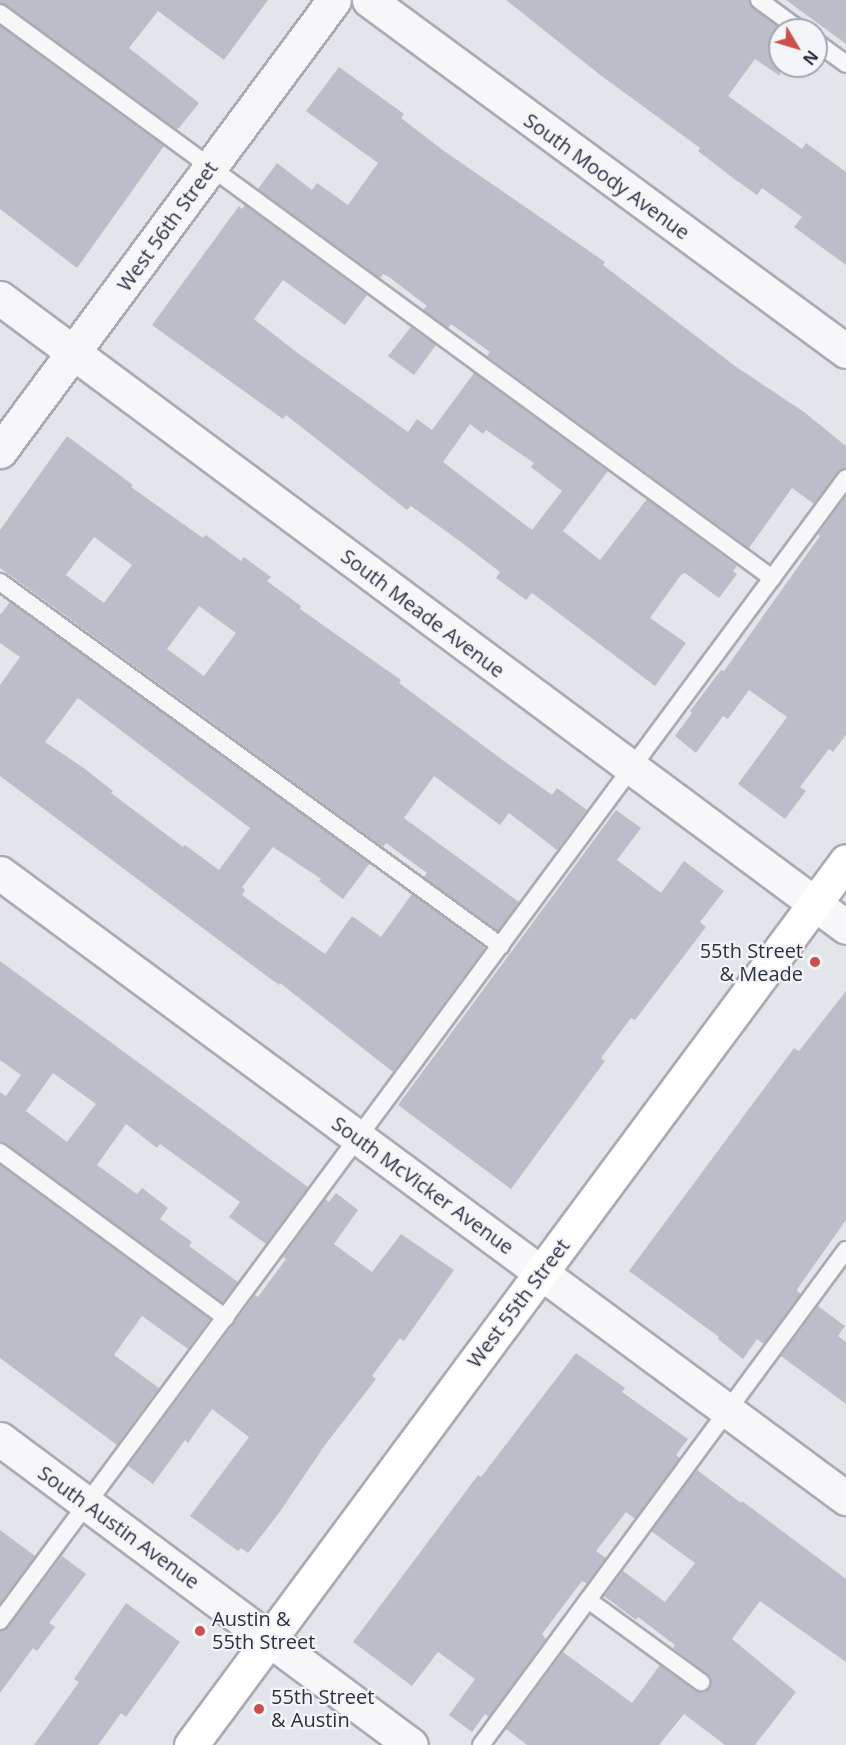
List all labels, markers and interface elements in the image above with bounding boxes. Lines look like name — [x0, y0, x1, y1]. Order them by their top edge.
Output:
north arrow — [768, 18, 828, 78]
text: N — [798, 46, 823, 70]
street label: South Moody Avenue — [519, 108, 695, 244]
street label: West 56th Street — [112, 156, 222, 296]
street label: South Meade Avenue — [337, 544, 509, 682]
place label: 55th Street & Meade — [700, 939, 803, 986]
marker: 55th Street & Meade — [808, 955, 822, 969]
street label: South McVicker Avenue — [327, 1111, 519, 1259]
street label: West 55th Street — [462, 1234, 574, 1372]
street label: South Austin Avenue — [34, 1460, 204, 1594]
place label: Austin & 55th Street — [212, 1607, 315, 1654]
marker: Austin & 55th Street — [193, 1624, 207, 1638]
place label: 55th Street & Austin — [271, 1685, 374, 1732]
marker: 55th Street & Austin — [252, 1702, 266, 1716]

